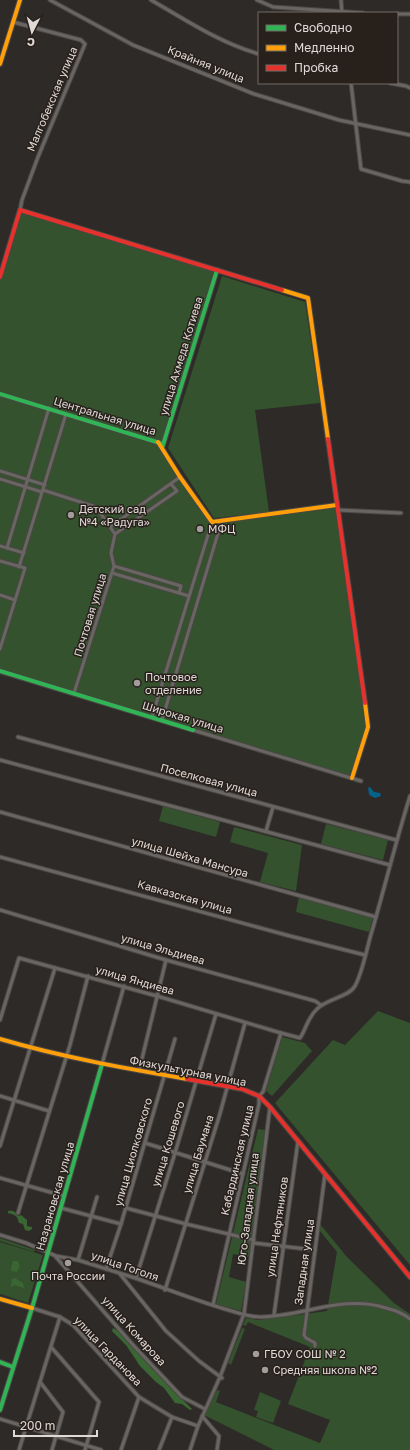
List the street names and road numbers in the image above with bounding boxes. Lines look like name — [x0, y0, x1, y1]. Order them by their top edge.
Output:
street label: Крайняя улица — [166, 42, 246, 85]
street label: Малгобекская улица — [24, 45, 79, 153]
street label: улица Ахмеда Котиева — [156, 295, 205, 417]
street label: Центральная улица — [52, 394, 158, 437]
street label: Почтовая улица — [71, 572, 108, 658]
street label: Широкая улица — [141, 698, 225, 735]
street label: Поселковая улица — [159, 760, 259, 799]
street label: улица Шейха Мансура — [130, 834, 250, 879]
street label: Кавказская улица — [136, 877, 234, 916]
street label: улица Эльдиева — [120, 930, 207, 967]
street label: улица Яндиева — [94, 962, 176, 997]
street label: Физкультурная улица — [129, 1053, 248, 1088]
street label: улица Циолковского — [111, 1096, 154, 1208]
street label: улица Кошевого — [148, 1099, 187, 1188]
street label: Кабардинская улица — [217, 1103, 256, 1216]
street label: улица Баумана — [179, 1113, 216, 1195]
street label: Назрановская улица — [33, 1140, 76, 1252]
street label: Юго-Западная улица — [234, 1152, 261, 1266]
street label: улица Нефтяников — [263, 1176, 290, 1278]
street label: Западная улица — [291, 1218, 316, 1306]
street label: улица Гоголя — [90, 1248, 161, 1283]
street label: улица Комарова — [100, 1293, 169, 1368]
street label: улица Гарданова — [72, 1313, 145, 1388]

